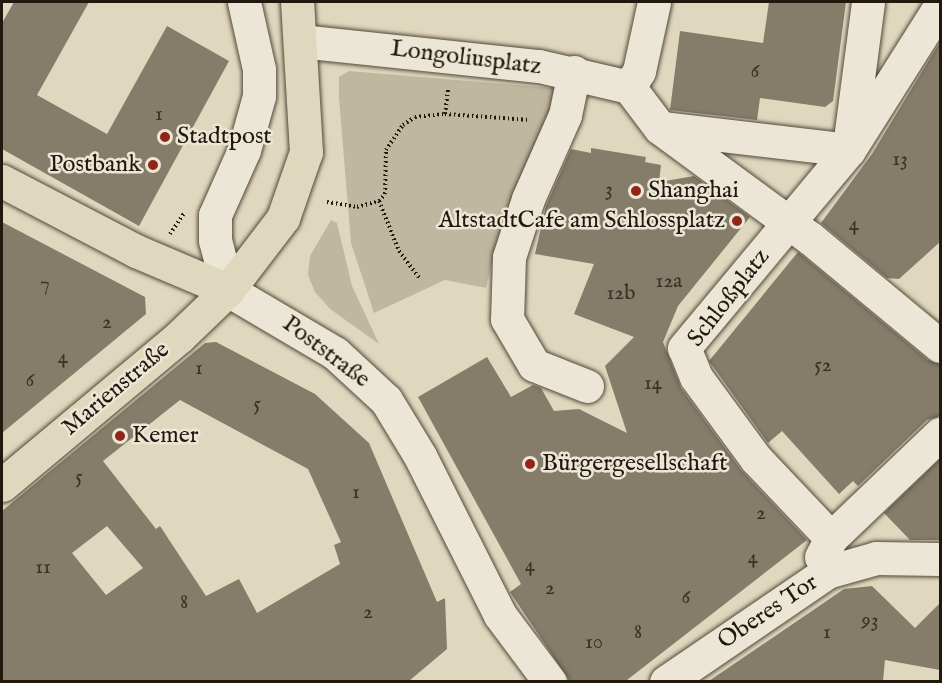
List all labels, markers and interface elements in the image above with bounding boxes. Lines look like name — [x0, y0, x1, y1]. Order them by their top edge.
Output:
street label: Longoliusplatz — [389, 34, 543, 82]
house number: 6 — [751, 59, 759, 85]
house number: 1 — [155, 102, 163, 128]
place label: Stadtpost — [177, 123, 272, 151]
marker: Stadtpost — [158, 130, 172, 144]
house number: 13 — [892, 147, 908, 173]
place label: Postbank — [49, 151, 141, 179]
marker: Postbank — [146, 158, 160, 172]
house number: 3 — [605, 177, 613, 203]
place label: Shanghai — [648, 177, 739, 205]
marker: Shanghai — [629, 184, 643, 198]
place label: AltstadtCafe am Schlossplatz — [439, 207, 725, 235]
house number: 4 — [849, 212, 859, 238]
marker: AltstadtCafe am Schlossplatz — [730, 214, 744, 228]
street label: Schloßplatz — [682, 243, 776, 353]
house number: 12a — [656, 269, 682, 295]
house number: 7 — [40, 272, 50, 298]
house number: 12b — [607, 281, 635, 307]
house number: 2 — [102, 310, 112, 336]
street label: Poststraße — [276, 310, 376, 394]
street label: Marienstraße — [57, 336, 175, 442]
house number: 4 — [58, 345, 68, 371]
house number: 52 — [814, 353, 832, 379]
house number: 1 — [195, 356, 203, 382]
house number: 6 — [26, 368, 34, 394]
house number: 14 — [644, 371, 662, 397]
house number: 5 — [253, 392, 261, 418]
place label: Kemer — [132, 422, 199, 450]
marker: Kemer — [113, 429, 127, 443]
place label: Bürgergesellschaft — [542, 450, 727, 478]
marker: Bürgergesellschaft — [523, 457, 537, 471]
house number: 5 — [75, 465, 83, 491]
house number: 1 — [352, 480, 360, 506]
house number: 2 — [756, 501, 766, 527]
house number: 4 — [748, 545, 758, 571]
house number: 4 — [525, 553, 535, 579]
house number: 11 — [35, 555, 51, 581]
street label: Oberes Tor — [713, 568, 823, 656]
house number: 2 — [545, 576, 555, 602]
house number: 6 — [682, 585, 690, 611]
house number: 8 — [180, 590, 188, 616]
house number: 2 — [363, 600, 373, 626]
house number: 93 — [861, 608, 879, 634]
house number: 8 — [634, 620, 642, 646]
house number: 1 — [823, 620, 831, 646]
house number: 10 — [585, 630, 603, 656]

